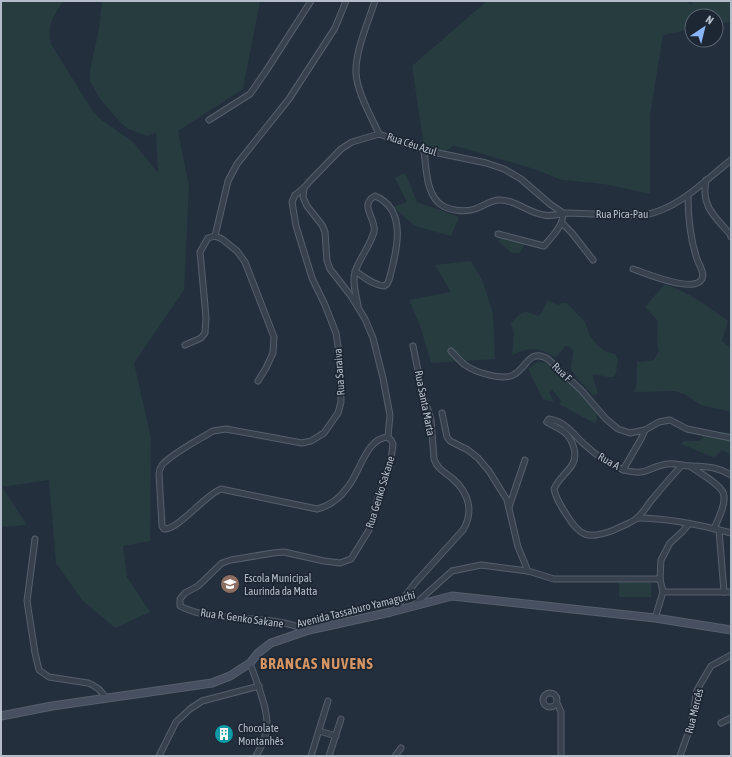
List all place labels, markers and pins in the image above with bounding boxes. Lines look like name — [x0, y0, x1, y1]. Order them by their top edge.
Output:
place label: Escola Municipal Laurinda da Matta — [244, 572, 317, 597]
school or university icon: Escola Municipal Laurinda da Matta — [219, 573, 241, 595]
place label: Chocolate Montanhês — [238, 722, 284, 747]
building icon: Chocolate Montanhês — [213, 723, 235, 745]

